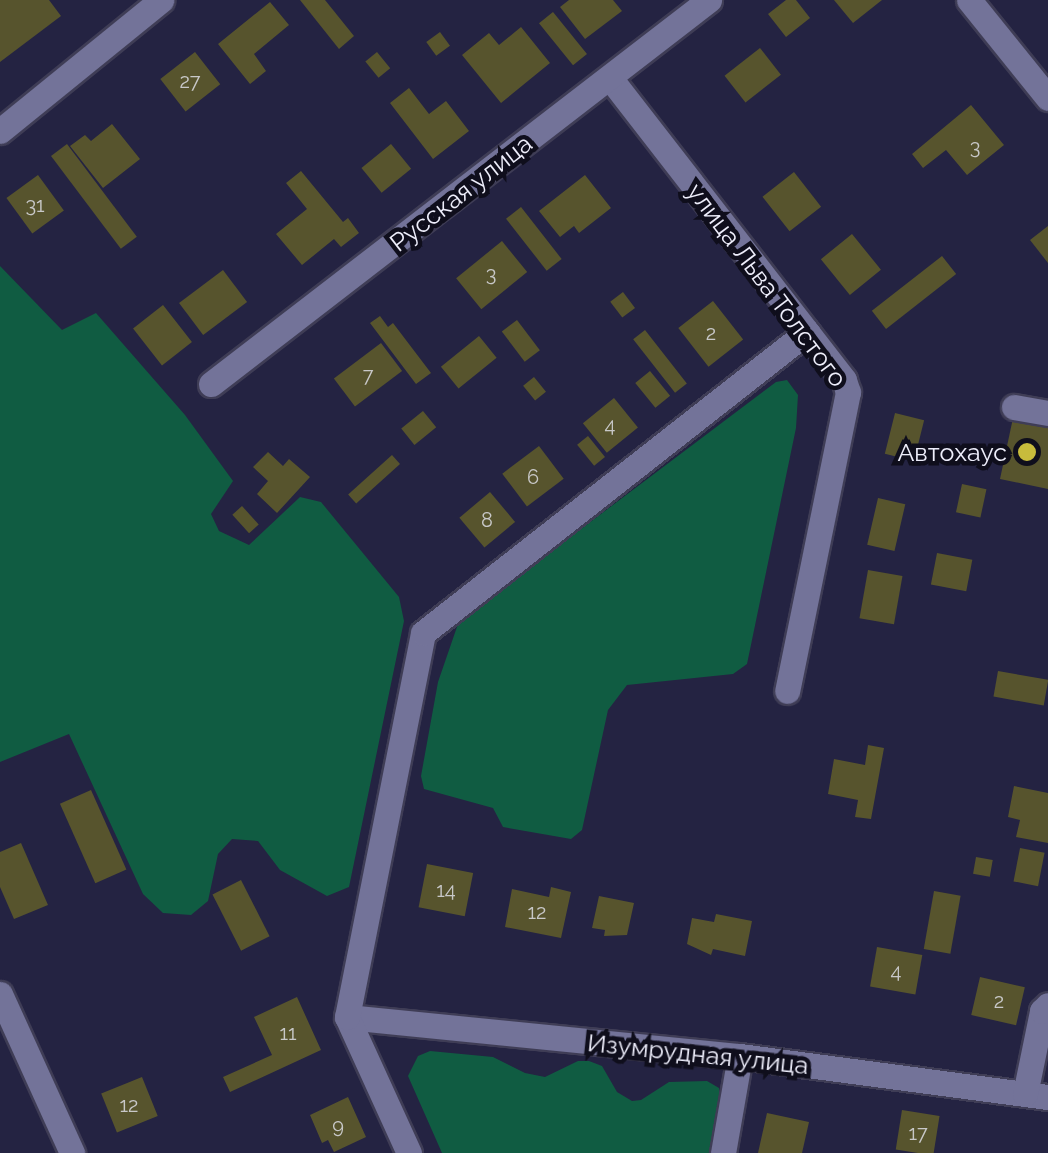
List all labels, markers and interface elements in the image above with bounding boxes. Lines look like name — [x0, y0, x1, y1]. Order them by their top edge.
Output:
house number: 27 — [179, 69, 201, 93]
street label: Русская улица — [384, 128, 538, 258]
house number: 3 — [970, 135, 980, 159]
street label: улица Льва Толстого — [680, 177, 854, 393]
house number: 31 — [25, 193, 45, 217]
house number: 3 — [486, 262, 496, 286]
house number: 2 — [706, 321, 716, 345]
house number: 7 — [363, 363, 373, 387]
house number: 4 — [605, 413, 615, 437]
place label: Автохаус — [897, 437, 1007, 467]
marker: Автохаус — [1016, 441, 1038, 463]
house number: 6 — [527, 465, 539, 489]
house number: 8 — [481, 508, 493, 532]
house number: 14 — [436, 878, 456, 902]
house number: 12 — [528, 900, 546, 924]
house number: 4 — [891, 959, 901, 983]
house number: 2 — [994, 989, 1004, 1013]
house number: 11 — [279, 1021, 297, 1045]
street label: Изумрудная улица — [586, 1027, 810, 1081]
house number: 12 — [120, 1093, 138, 1117]
house number: 9 — [332, 1114, 344, 1138]
house number: 17 — [908, 1121, 928, 1145]

